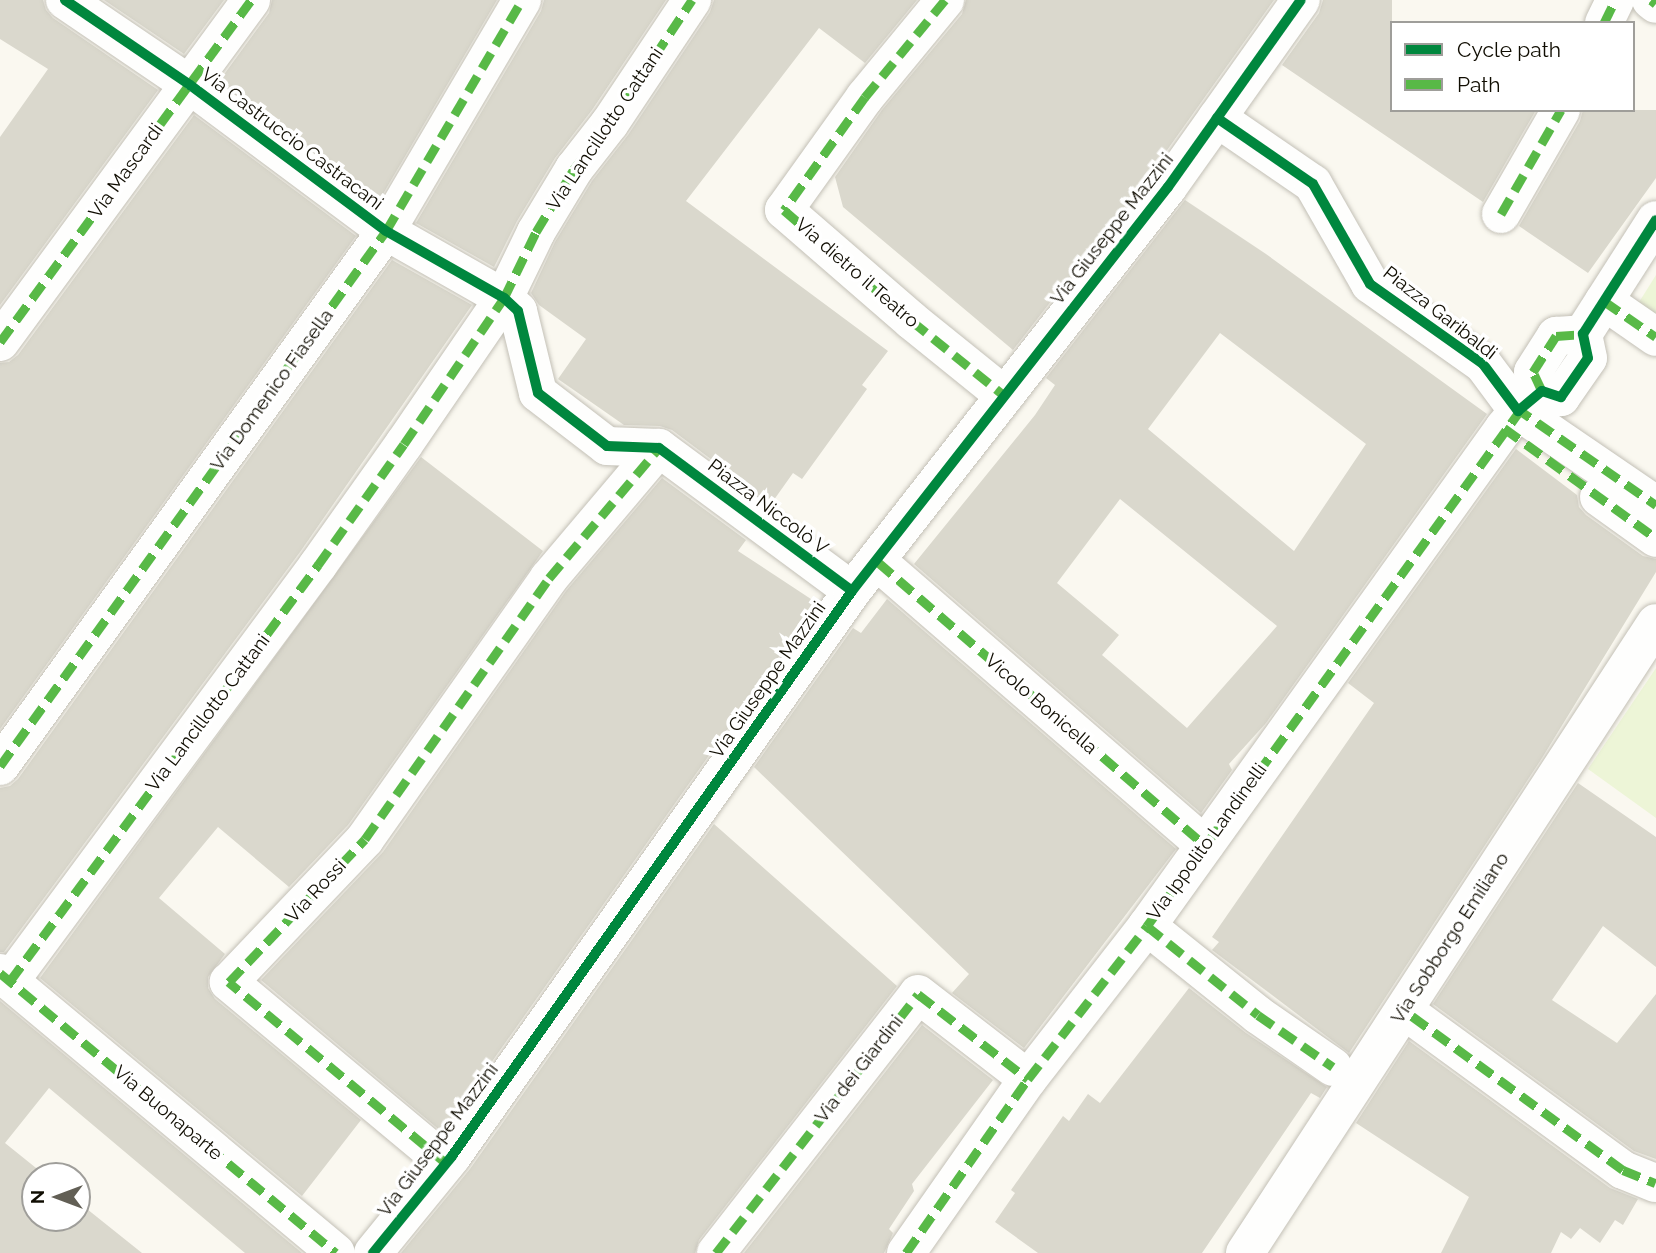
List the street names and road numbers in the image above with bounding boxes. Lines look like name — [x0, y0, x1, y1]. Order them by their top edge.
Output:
street label: Via Lancillotto Cattani — [542, 43, 668, 215]
street label: Via Castruccio Castracani — [196, 63, 388, 215]
street label: Via Mascardi — [84, 119, 168, 223]
street label: Via Giuseppe Mazzini — [1046, 149, 1178, 309]
street label: Via dietro il Teatro — [790, 213, 924, 333]
street label: Piazza Garibaldi — [1379, 261, 1501, 365]
street label: Via Domenico Fiasella — [206, 305, 338, 475]
street label: Piazza Niccolò V — [703, 454, 833, 560]
street label: Via Giuseppe Mazzini — [705, 597, 831, 763]
street label: Via Lancillotto Cattani — [141, 630, 275, 796]
street label: Vicolo Bonicella — [980, 649, 1102, 759]
street label: Via Ippolito Landinelli — [1142, 759, 1272, 925]
street label: Via Sobborgo Emiliano — [1386, 848, 1514, 1028]
street label: Via Rossi — [281, 855, 351, 927]
street label: Via dei Giardini — [810, 1011, 908, 1127]
street label: Via Giuseppe Mazzini — [373, 1059, 503, 1221]
street label: Via Buonaparte — [109, 1061, 227, 1165]

